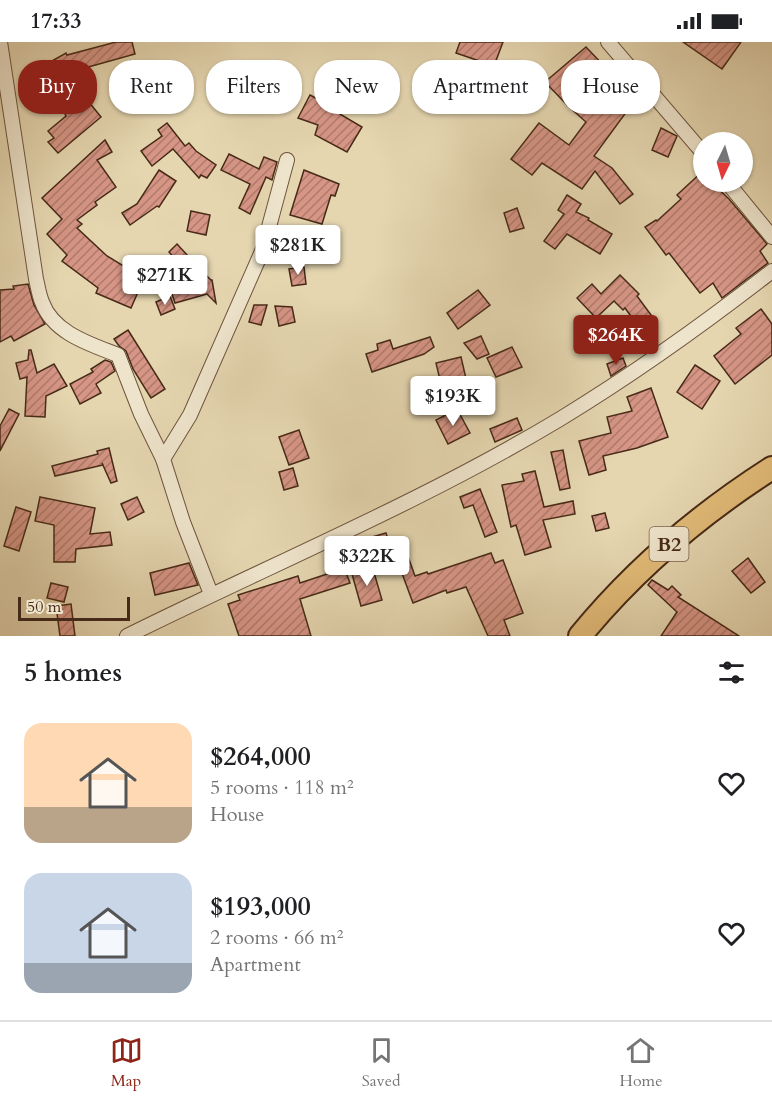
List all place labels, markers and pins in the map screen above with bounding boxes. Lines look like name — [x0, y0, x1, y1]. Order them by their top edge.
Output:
pin: $281K — [256, 225, 340, 276]
pin: $271K — [123, 255, 207, 306]
pin: $264K — [574, 315, 658, 366]
pin: $193K — [411, 376, 495, 427]
pin: $322K — [325, 536, 409, 587]

